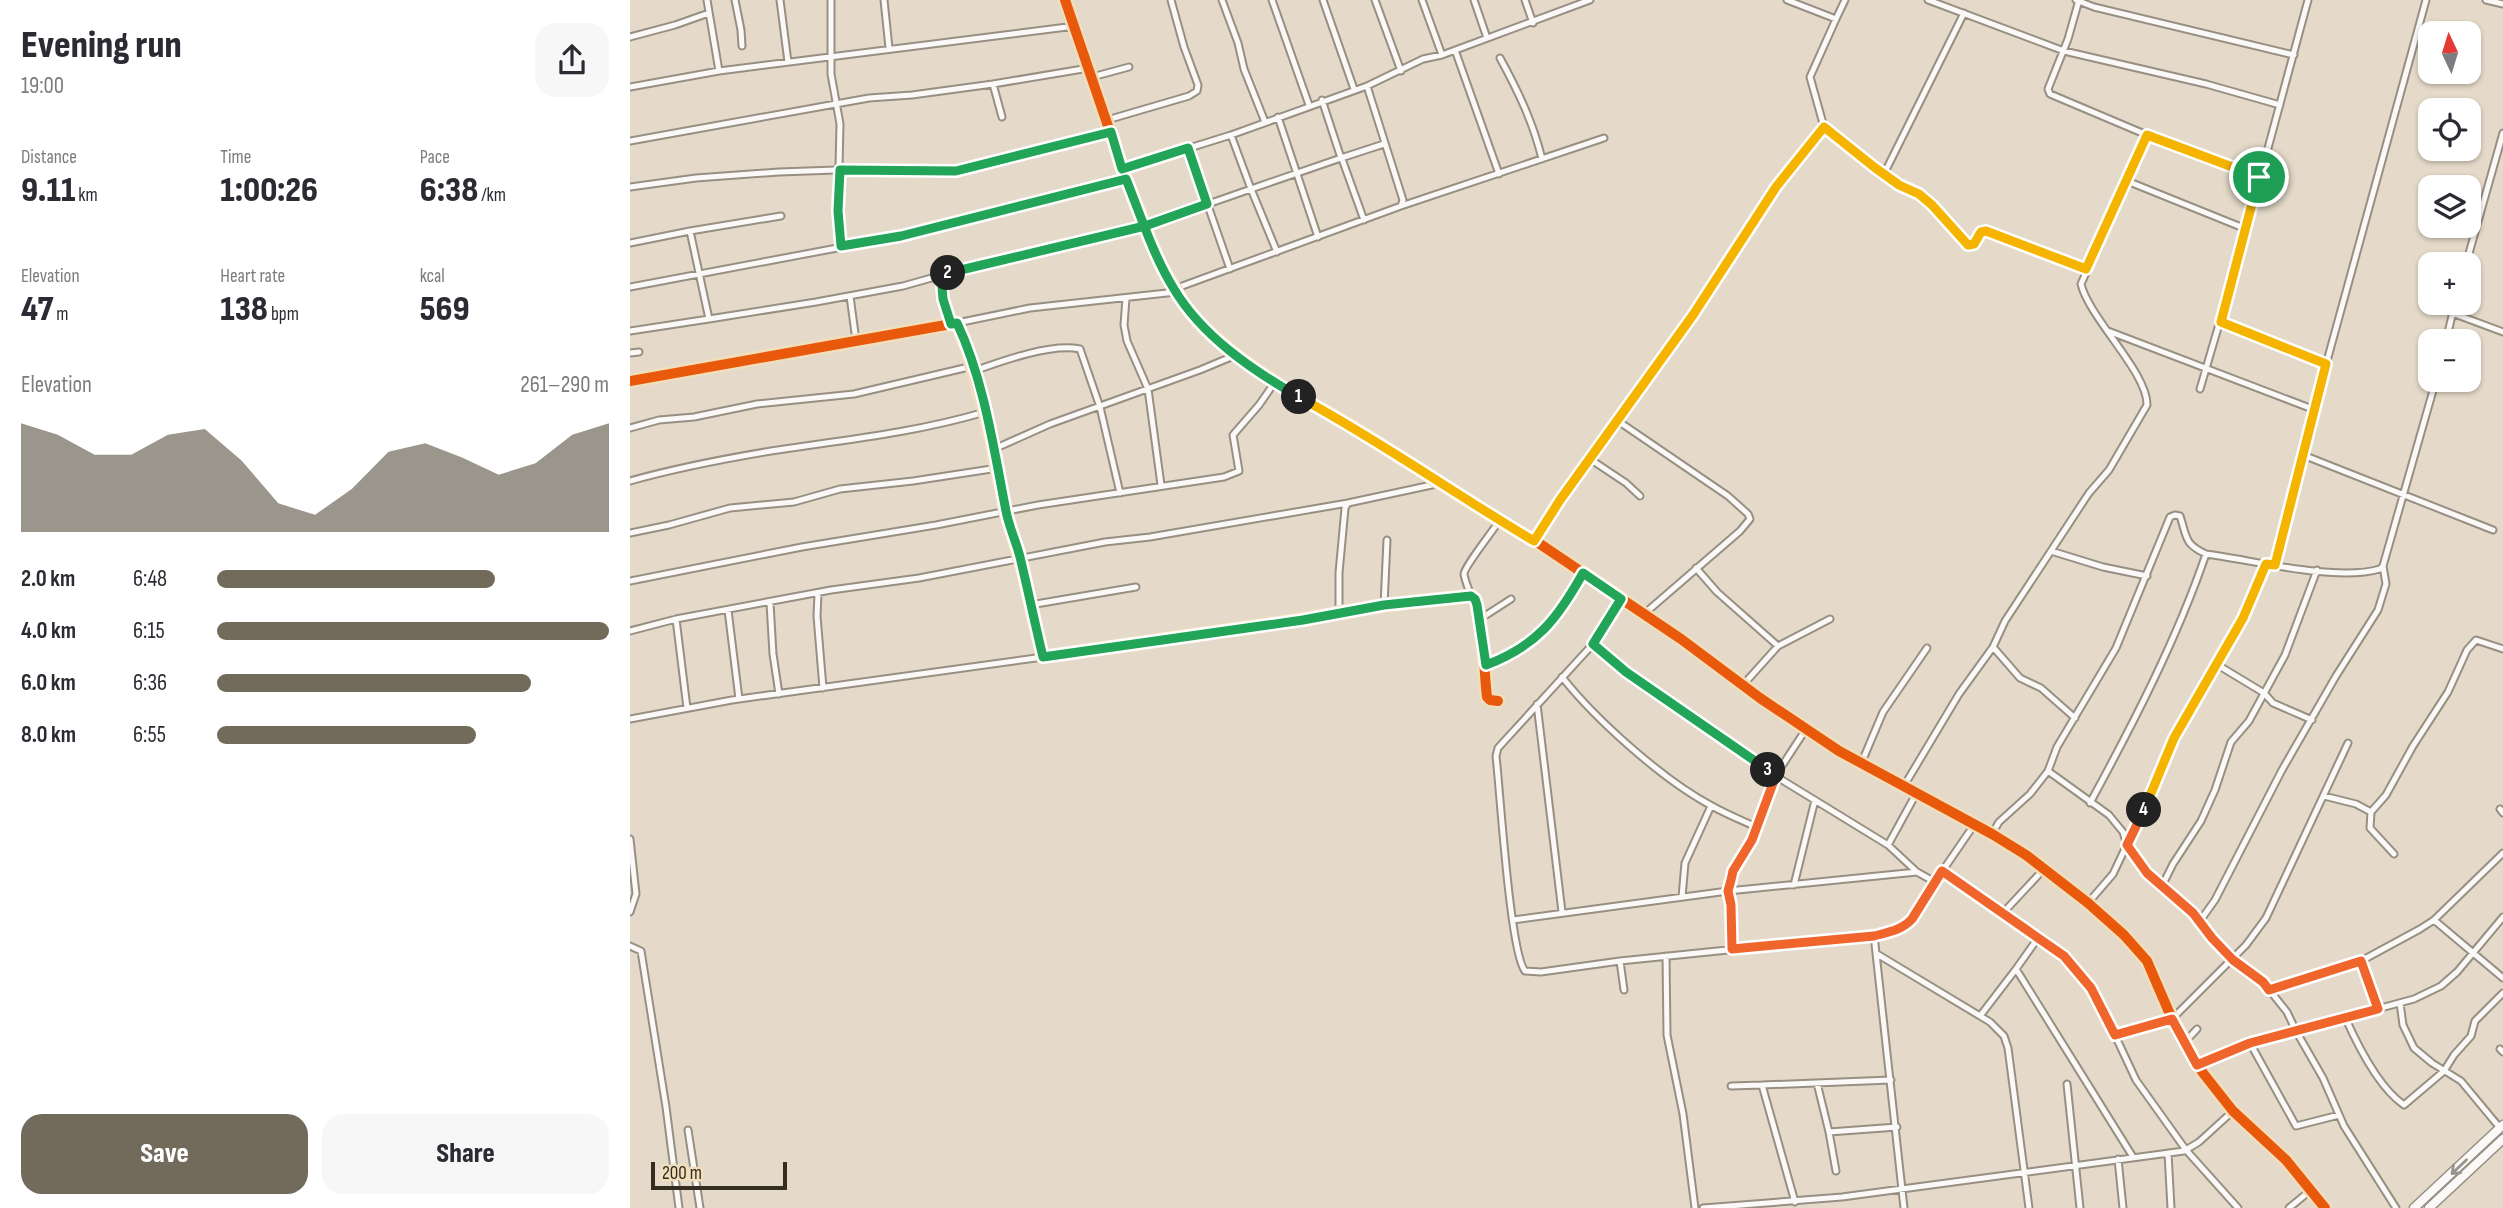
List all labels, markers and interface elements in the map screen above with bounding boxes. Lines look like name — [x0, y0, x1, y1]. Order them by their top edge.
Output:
north arrow — [2418, 21, 2482, 84]
map controls — [2418, 21, 2481, 392]
text: Evening run — [21, 23, 182, 68]
button: share — [535, 23, 609, 97]
text: 19:00 — [21, 72, 64, 100]
button: locate — [2418, 98, 2481, 161]
text: Distance — [21, 146, 77, 169]
text: Time — [220, 146, 251, 169]
text: Pace — [420, 146, 450, 169]
pin — [2229, 147, 2289, 207]
icon: arrive — [2240, 158, 2278, 196]
text: 9.11 — [21, 169, 75, 212]
text: 1:00:26 — [220, 169, 318, 212]
text: 6:38 — [420, 169, 478, 212]
button: layers — [2418, 175, 2481, 238]
text: km — [75, 184, 98, 207]
text: /km — [478, 184, 506, 207]
button: + — [2418, 252, 2481, 315]
pin: 2 — [930, 256, 966, 290]
text: 2 — [943, 261, 952, 284]
text: Elevation — [21, 265, 80, 288]
text: Heart rate — [220, 265, 285, 288]
text: kcal — [420, 265, 445, 288]
text: 47 — [21, 288, 53, 331]
text: 138 — [220, 288, 268, 331]
text: 569 — [420, 288, 470, 331]
text: m — [53, 303, 69, 326]
text: bpm — [268, 303, 299, 326]
button: − — [2418, 329, 2481, 392]
text: Elevation — [21, 371, 92, 399]
text: 261–290 m — [520, 371, 609, 399]
pin: 1 — [1282, 380, 1316, 414]
text: 1 — [1295, 385, 1302, 408]
text: 2.0 km — [21, 565, 75, 593]
text: 6:48 — [133, 565, 167, 593]
text: 4.0 km — [21, 617, 76, 645]
text: 6:15 — [133, 617, 165, 645]
text: 6.0 km — [21, 669, 76, 697]
text: 6:36 — [133, 669, 167, 697]
text: 8.0 km — [21, 721, 76, 749]
text: 6:55 — [133, 721, 166, 749]
pin: 3 — [1750, 752, 1786, 788]
text: 3 — [1763, 758, 1772, 781]
pin: 4 — [2126, 792, 2162, 828]
text: 4 — [2139, 798, 2148, 821]
button: Save — [21, 1114, 308, 1194]
button: Share — [322, 1114, 609, 1194]
one-way arrow — [2451, 1158, 2468, 1175]
scale bar — [651, 1159, 788, 1191]
text: 200 m — [662, 1162, 702, 1185]

